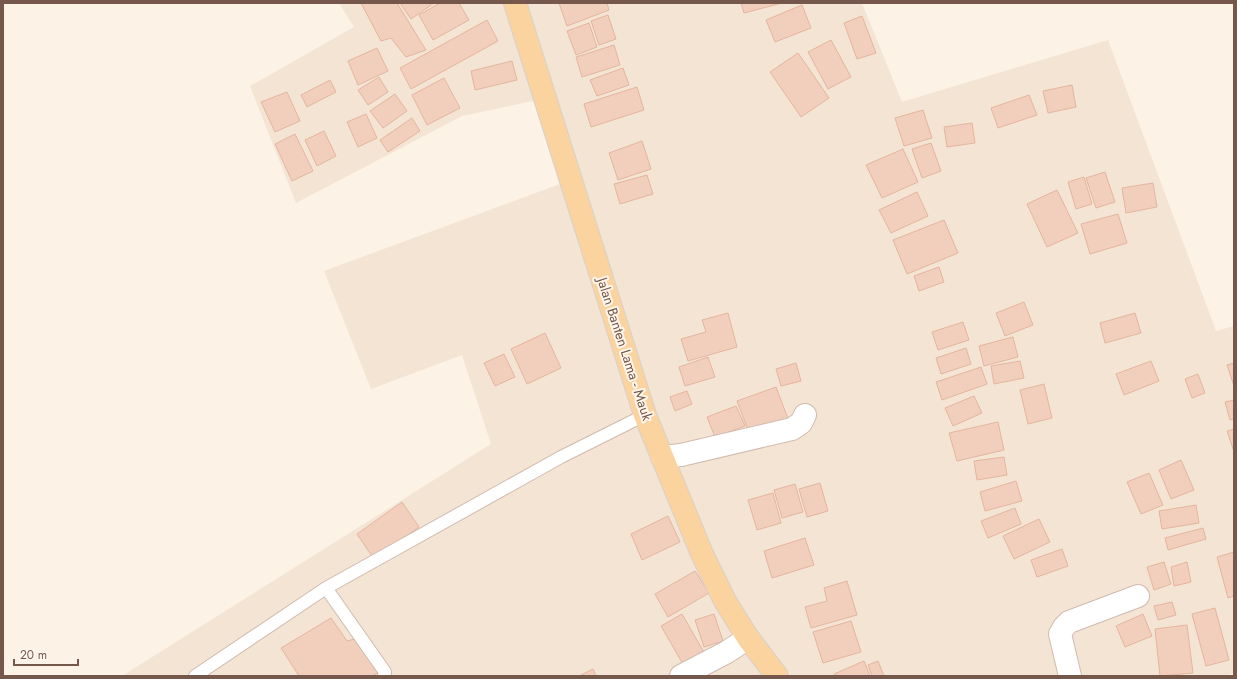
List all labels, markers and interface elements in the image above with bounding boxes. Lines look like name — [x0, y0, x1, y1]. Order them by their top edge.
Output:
street label: Jalan Banten Lama - Mauk — [592, 273, 658, 424]
scale bar — [14, 641, 78, 667]
text: 20 m — [20, 646, 47, 664]

